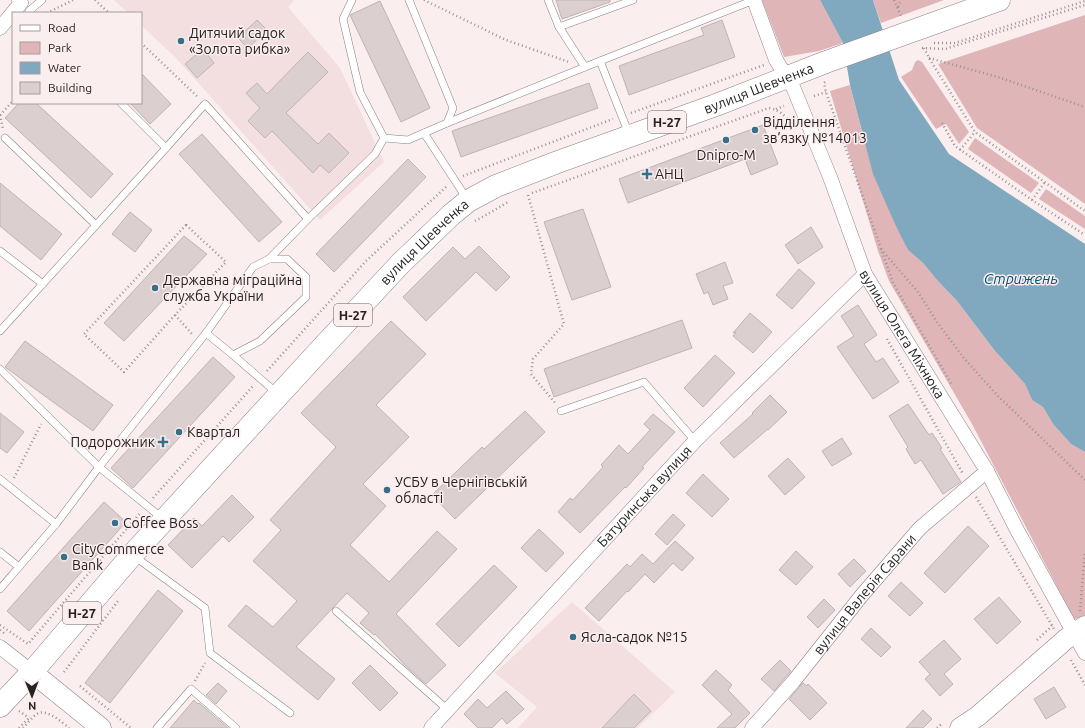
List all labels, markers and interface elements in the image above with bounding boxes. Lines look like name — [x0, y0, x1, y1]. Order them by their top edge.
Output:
legend — [12, 12, 142, 104]
text: Road — [48, 21, 76, 34]
place label: Дитячий садок «Золота рибка» — [189, 25, 291, 57]
marker: Дитячий садок «Золота рибка» — [176, 36, 186, 46]
text: Park — [48, 41, 72, 54]
street label: вулиця Шевченка — [702, 60, 816, 117]
text: Water — [48, 61, 81, 74]
text: Building — [48, 81, 92, 94]
road number: Н-27 — [648, 111, 686, 133]
place label: Відділення зв’язку №14013 — [763, 114, 867, 146]
marker: Відділення зв’язку №14013 — [750, 125, 760, 135]
marker: Dnipro-M — [721, 135, 731, 145]
place label: Dnipro-M — [696, 147, 756, 163]
place label: АНЦ — [655, 166, 684, 182]
marker: АНЦ — [642, 169, 652, 179]
street label: вулиця Шевченка — [377, 196, 472, 288]
street label: вулиця Олега Міхнюка — [856, 267, 948, 402]
water label: Стрижень — [984, 270, 1058, 287]
place label: Державна міграційна служба України — [163, 272, 302, 304]
marker: Державна міграційна служба України — [150, 283, 160, 293]
road number: Н-27 — [334, 304, 372, 326]
place label: Квартал — [187, 424, 240, 440]
marker: Квартал — [174, 427, 184, 437]
place label: Подорожник — [70, 434, 155, 450]
marker: Подорожник — [158, 437, 168, 447]
street label: Батуринська вулиця — [594, 442, 695, 550]
place label: УСБУ в Чернігівській області — [395, 474, 527, 506]
marker: УСБУ в Чернігівській області — [382, 485, 392, 495]
place label: Coffee Boss — [123, 515, 198, 531]
marker: Coffee Boss — [110, 518, 120, 528]
street label: вулиця Валерія Сарани — [810, 531, 919, 658]
place label: CityCommerce Bank — [72, 541, 164, 573]
marker: CityCommerce Bank — [59, 552, 69, 562]
road number: Н-27 — [63, 602, 101, 624]
place label: Ясла-садок №15 — [581, 629, 688, 645]
marker: Ясла-садок №15 — [568, 632, 578, 642]
north arrow — [12, 676, 52, 716]
text: N — [28, 700, 36, 712]

